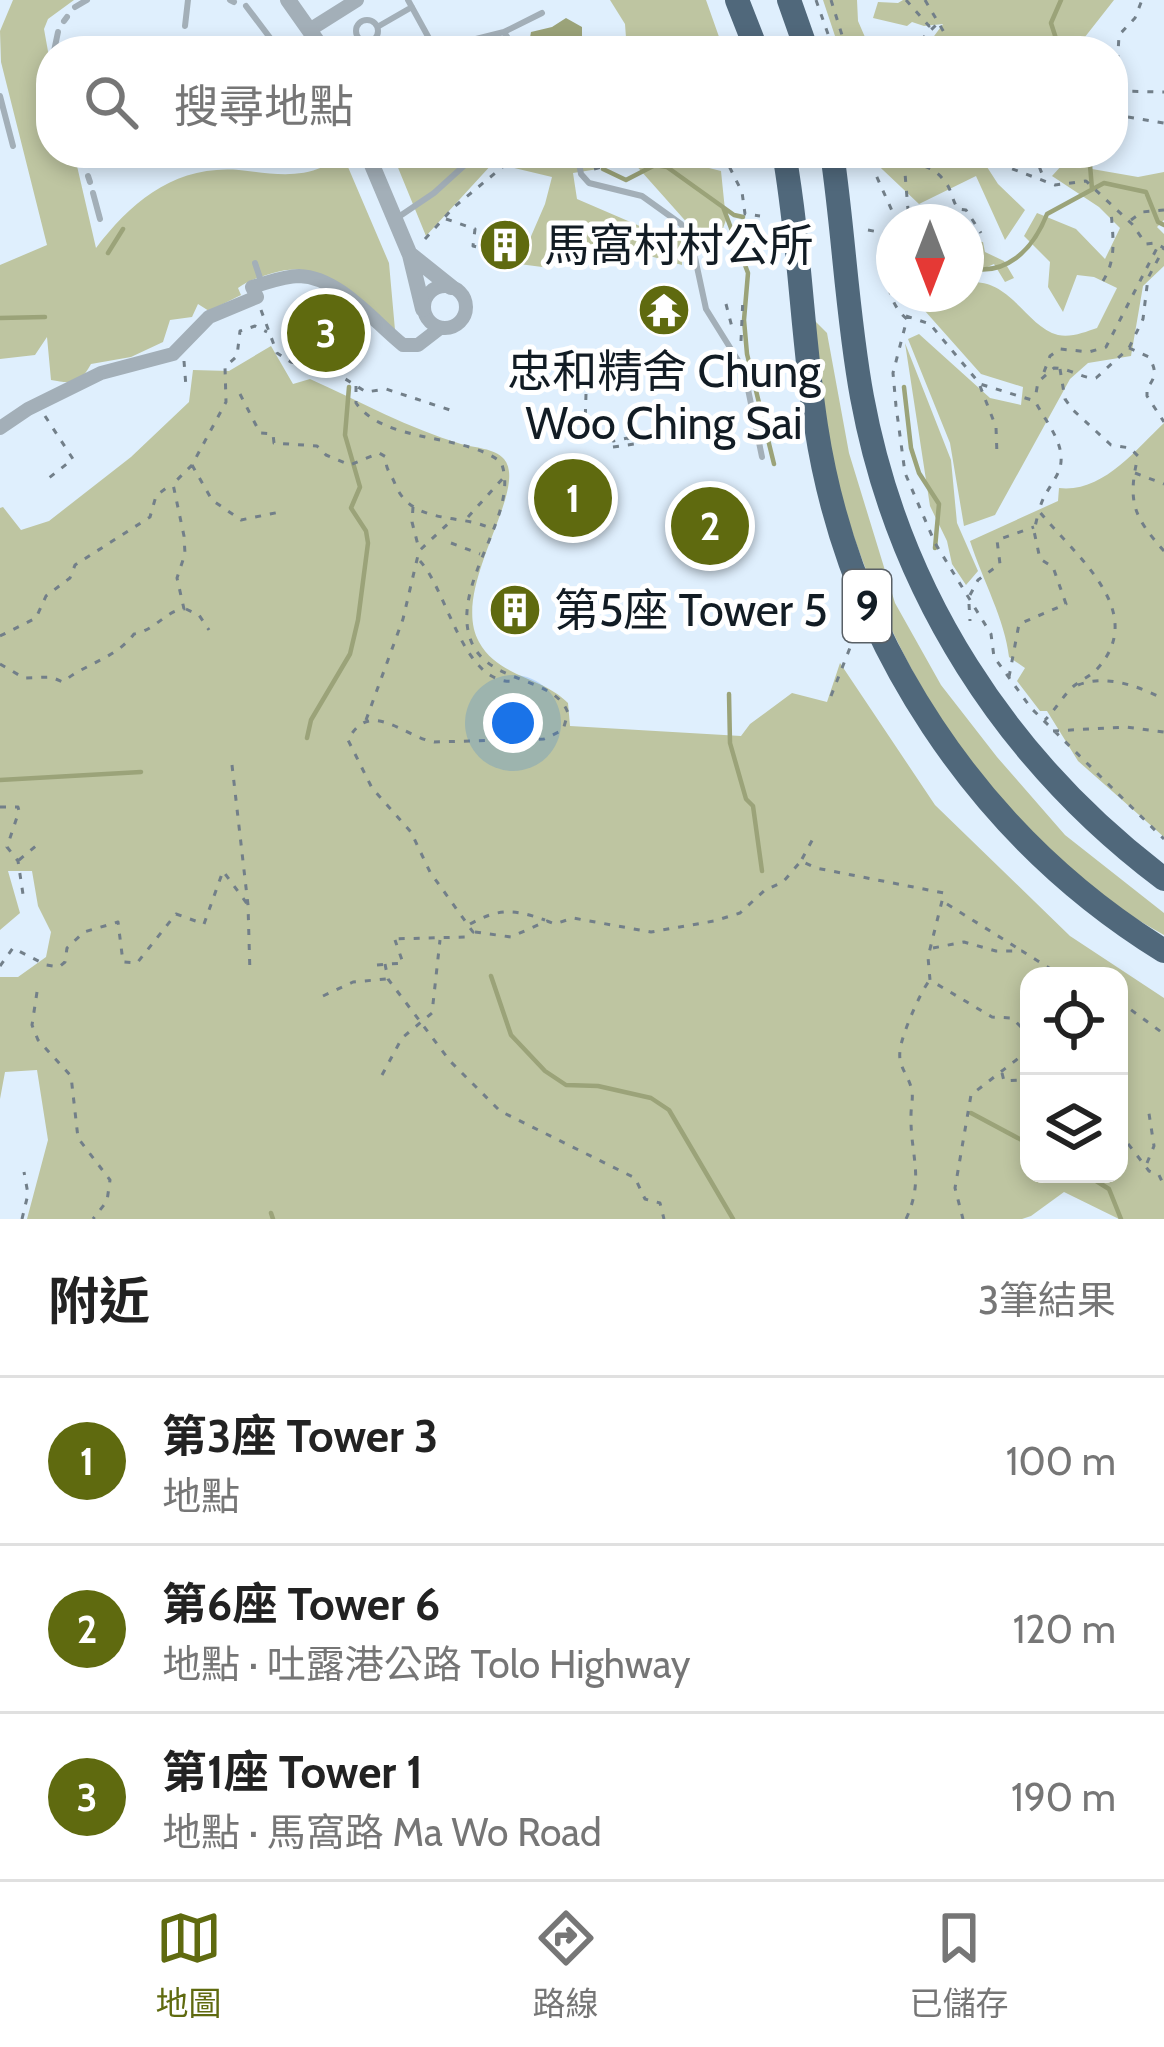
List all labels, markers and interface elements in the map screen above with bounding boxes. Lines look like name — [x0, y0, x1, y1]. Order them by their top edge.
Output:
search box — [36, 36, 1128, 168]
icon: search — [78, 69, 144, 135]
text: 搜尋地點 — [174, 79, 354, 133]
north arrow — [876, 204, 984, 312]
building icon: 馬窩村村公所 — [477, 217, 533, 273]
place label: 馬窩村村公所 — [544, 218, 814, 272]
temple icon: 忠和精舍 Chung Woo Ching Sai — [636, 282, 692, 338]
pin: 3 — [287, 288, 365, 378]
place label: 忠和精舍 Chung Woo Ching Sai — [507, 344, 821, 450]
pin: 1 — [534, 453, 612, 543]
pin: 2 — [671, 481, 749, 571]
road number: 9 — [843, 570, 891, 642]
building icon: 第5座 Tower 5 — [487, 582, 543, 638]
place label: 第5座 Tower 5 — [554, 583, 828, 637]
your location — [483, 693, 543, 753]
map controls — [1020, 967, 1128, 1183]
button: locate — [1020, 967, 1128, 1075]
button: layers — [1020, 1075, 1128, 1183]
text: 附近 — [48, 1270, 150, 1332]
text: 3筆結果 — [978, 1276, 1116, 1324]
text: 第3座 Tower 3 — [162, 1409, 438, 1463]
text: 1 — [80, 1437, 94, 1485]
text: 100 m — [1006, 1437, 1116, 1485]
text: 地點 — [162, 1472, 240, 1520]
text: 第6座 Tower 6 — [162, 1577, 440, 1631]
text: 2 — [77, 1605, 97, 1653]
text: 120 m — [1013, 1605, 1116, 1653]
text: 地點 · 吐露港公路 Tolo Highway — [162, 1640, 690, 1688]
text: 第1座 Tower 1 — [162, 1745, 423, 1799]
text: 3 — [76, 1773, 98, 1821]
text: 190 m — [1011, 1773, 1116, 1821]
text: 地點 · 馬窩路 Ma Wo Road — [162, 1808, 602, 1856]
tab: 地圖 — [156, 1905, 222, 2025]
tab: 路線 — [533, 1905, 599, 2025]
tab: 已儲存 — [910, 1905, 1009, 2025]

